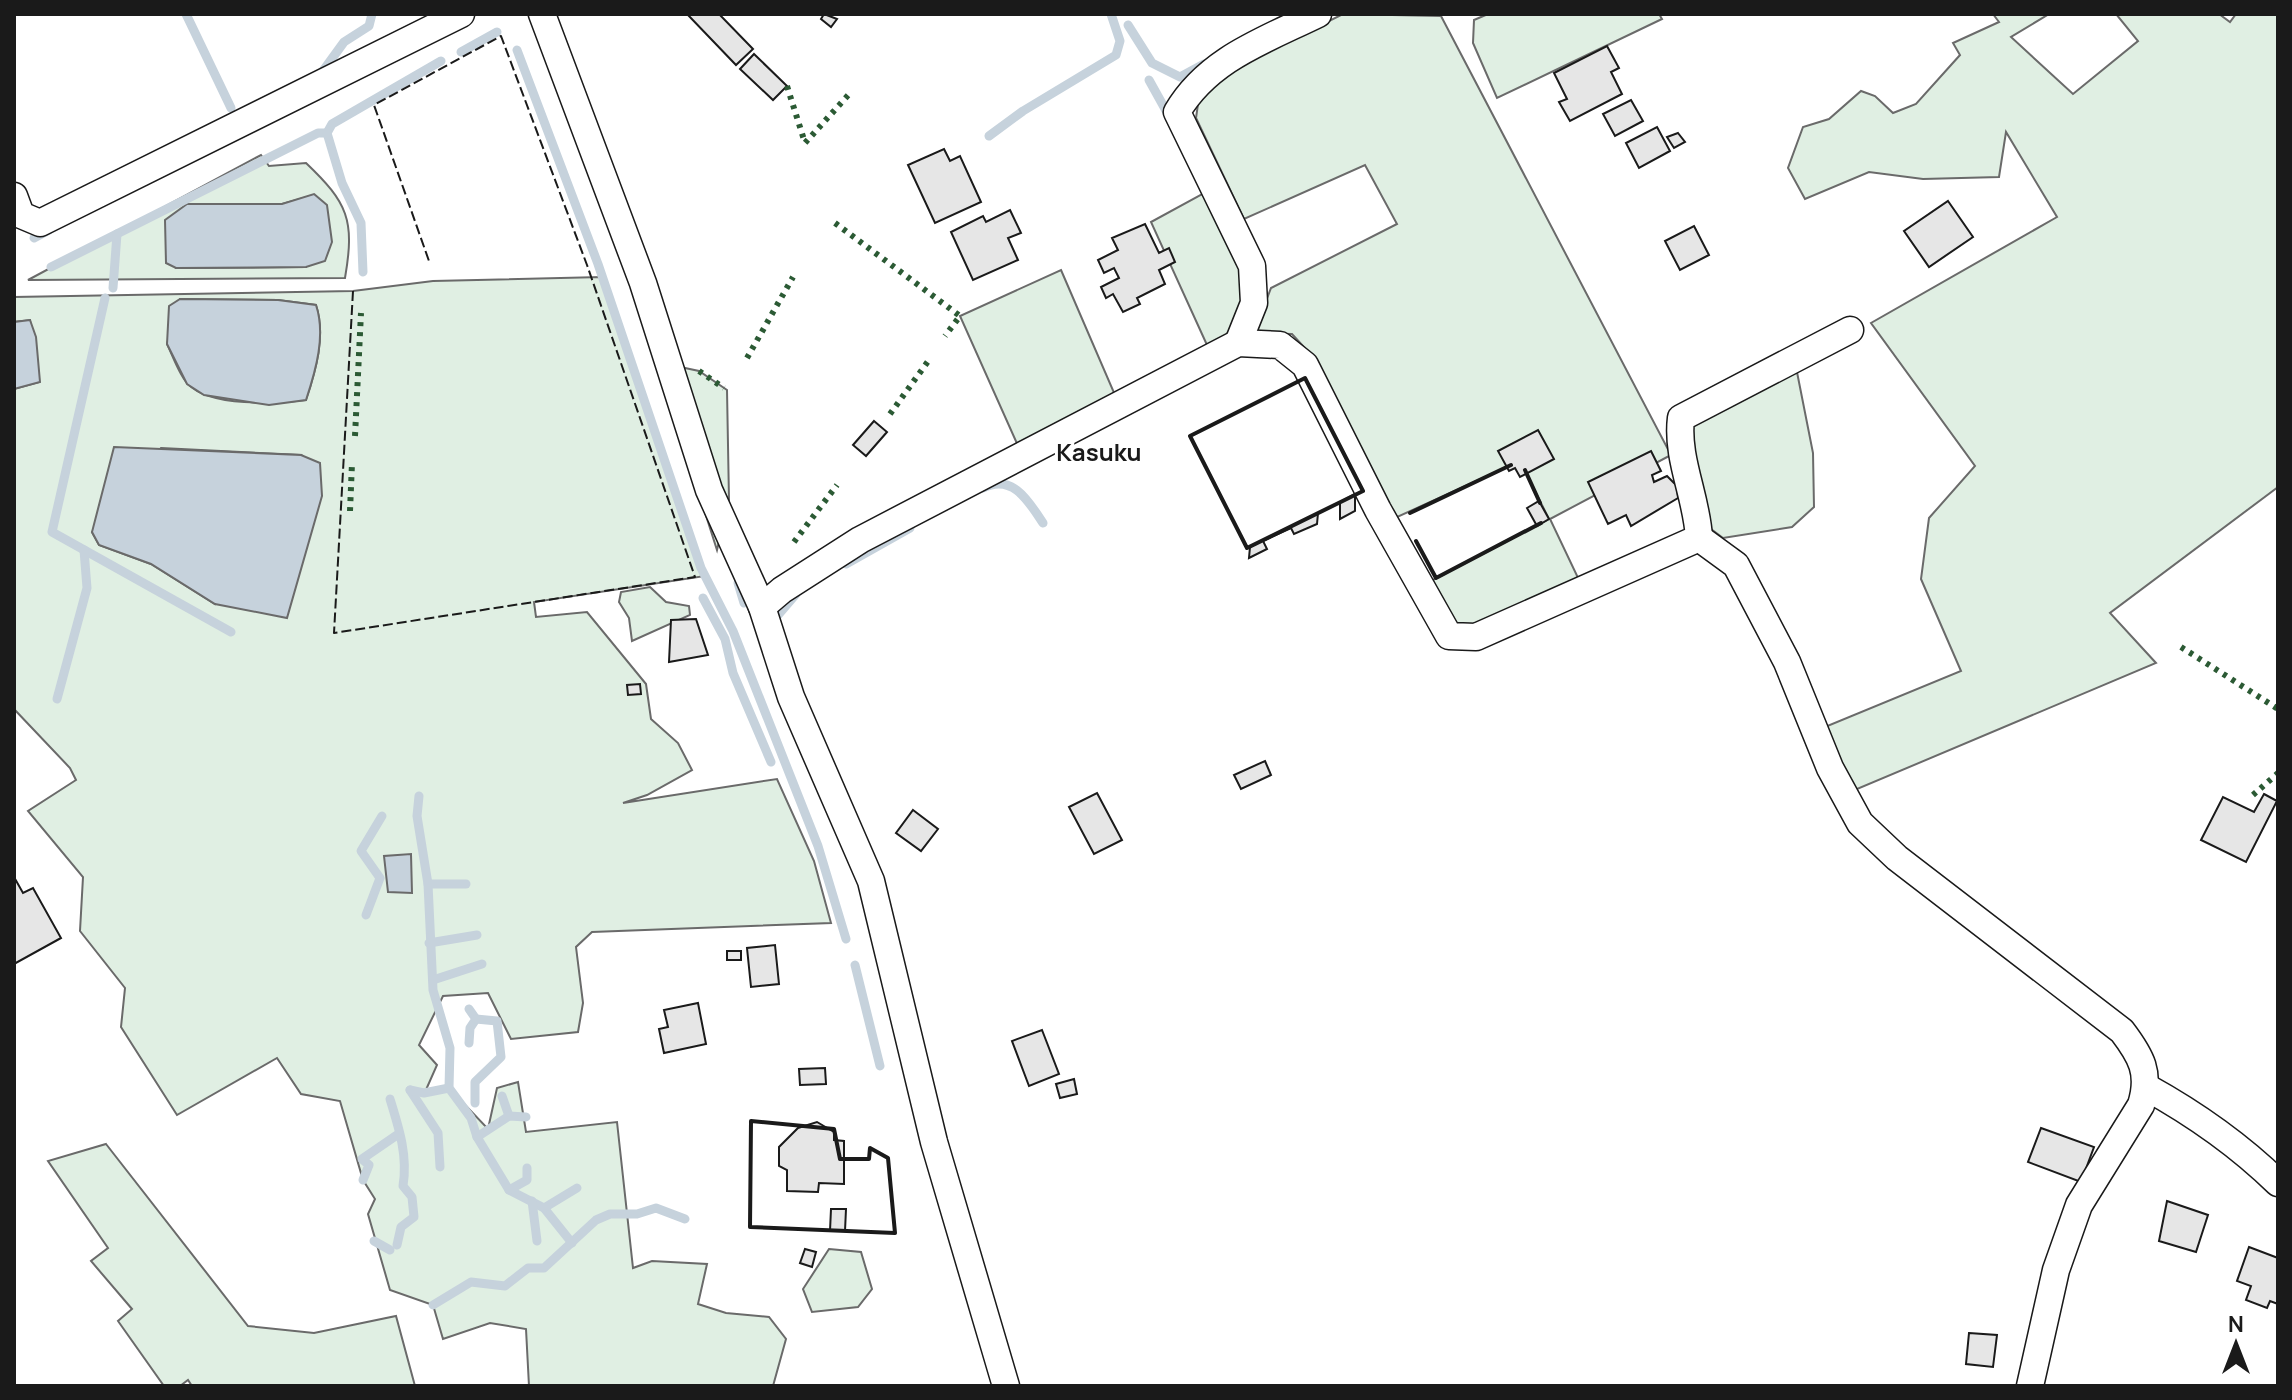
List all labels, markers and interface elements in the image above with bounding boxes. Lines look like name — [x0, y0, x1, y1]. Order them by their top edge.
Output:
district label: Kasuku — [1056, 435, 1142, 468]
north arrow — [2196, 1304, 2276, 1384]
text: N — [2228, 1309, 2244, 1339]

